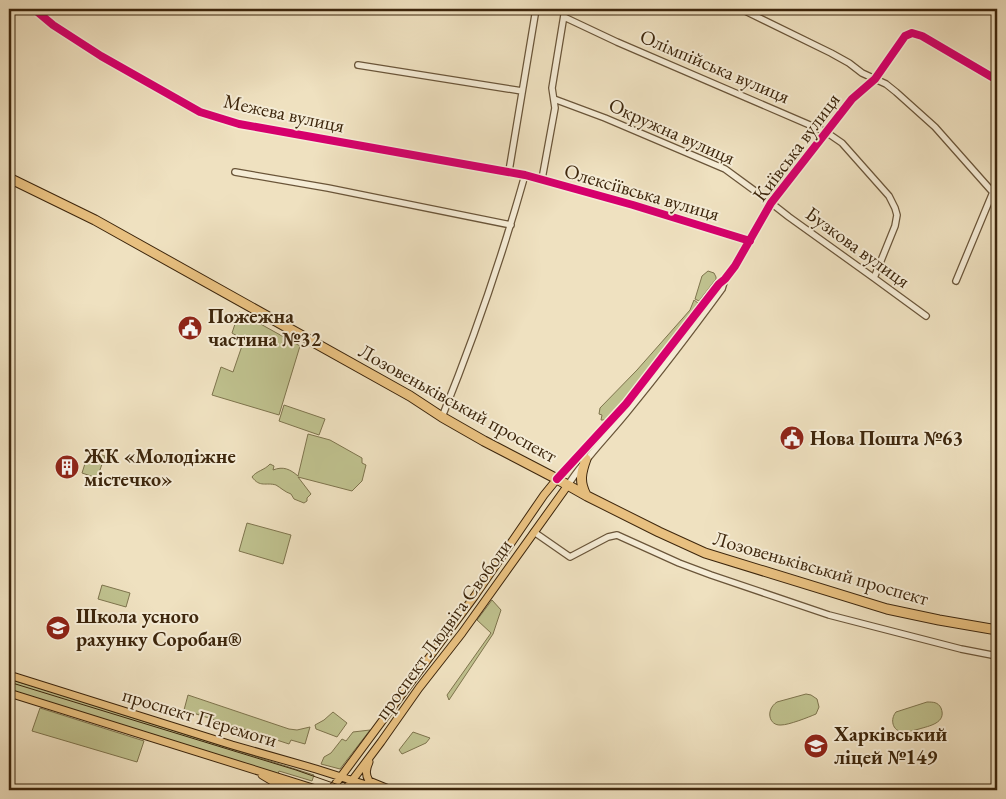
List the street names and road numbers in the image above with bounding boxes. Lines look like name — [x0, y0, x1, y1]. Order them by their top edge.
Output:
street label: Олімпійська вулиця — [636, 23, 794, 109]
street label: Київська вулиця — [747, 87, 845, 207]
street label: Межева вулиця — [221, 88, 347, 138]
street label: Окружна вулиця — [605, 92, 739, 170]
street label: Олексіївська вулиця — [561, 157, 723, 227]
street label: Бузкова вулиця — [801, 200, 916, 294]
street label: Лозовеньківський проспект — [354, 338, 562, 468]
street label: Лозовеньківський проспект — [710, 525, 932, 611]
street label: проспект Людвіга Свободи — [369, 533, 518, 725]
street label: проспект Перемоги — [120, 681, 281, 753]

